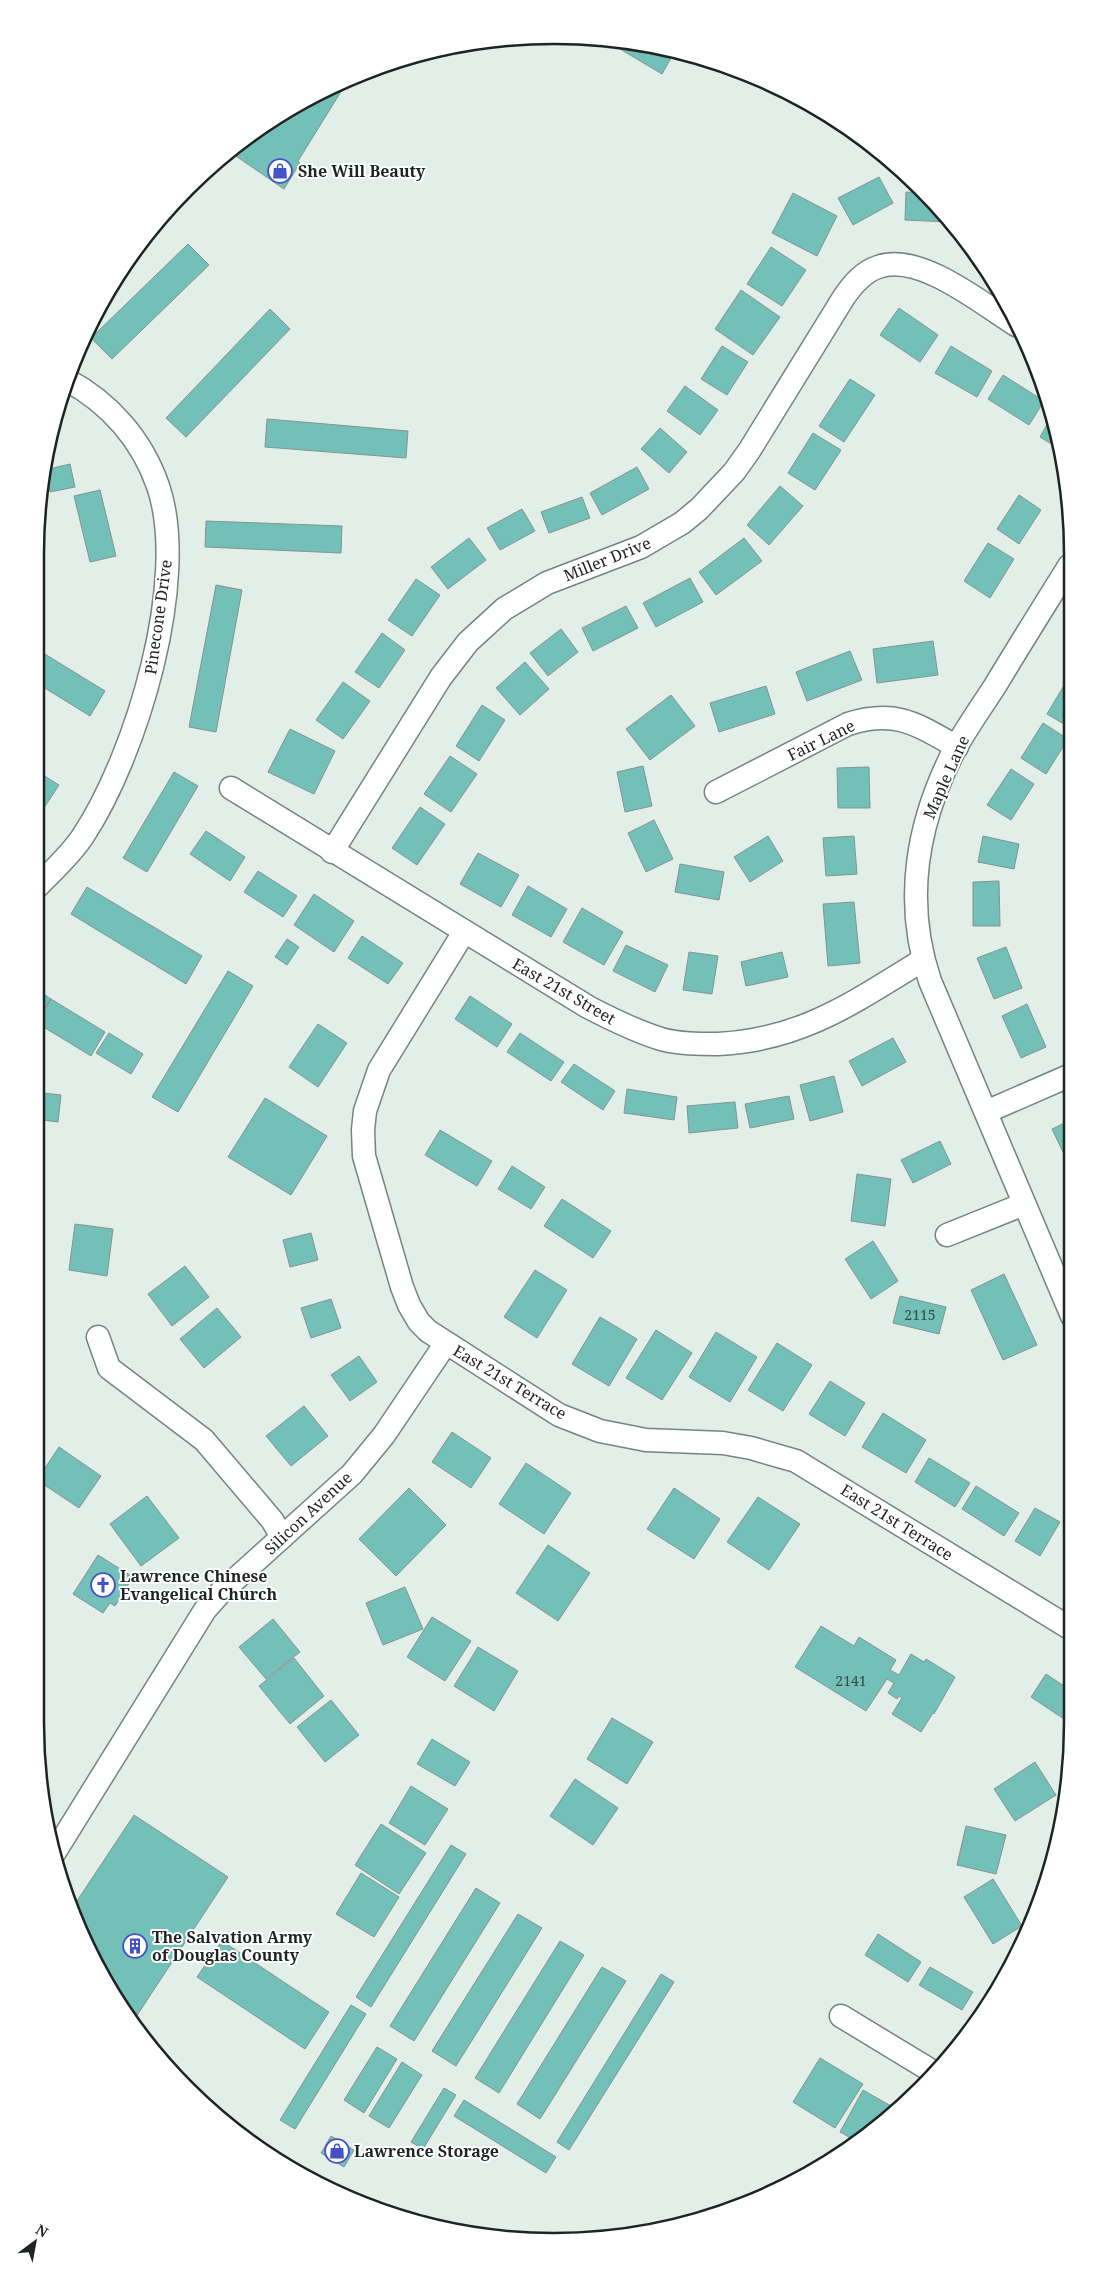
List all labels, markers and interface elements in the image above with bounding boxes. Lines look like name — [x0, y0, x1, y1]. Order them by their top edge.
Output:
shop icon: She Will Beauty — [267, 158, 293, 184]
place label: She Will Beauty — [298, 160, 426, 182]
street label: Miller Drive — [560, 531, 654, 587]
street label: Pinecone Drive — [139, 558, 177, 676]
street label: Fair Lane — [784, 714, 858, 766]
street label: Maple Lane — [918, 732, 974, 822]
street label: East 21st Street — [508, 953, 620, 1030]
house number: 2115 — [904, 1305, 936, 1324]
street label: East 21st Terrace — [449, 1339, 571, 1425]
street label: Silicon Avenue — [259, 1467, 357, 1559]
street label: East 21st Terrace — [837, 1479, 957, 1565]
place label: Lawrence Chinese Evangelical Church — [120, 1565, 277, 1605]
church icon: Lawrence Chinese Evangelical Church — [90, 1572, 116, 1598]
house number: 2141 — [835, 1671, 867, 1690]
place label: The Salvation Army of Douglas County — [152, 1926, 313, 1966]
building icon: The Salvation Army of Douglas County — [122, 1933, 148, 1959]
shop icon: Lawrence Storage — [324, 2138, 350, 2164]
place label: Lawrence Storage — [354, 2140, 499, 2162]
north arrow — [10, 2217, 60, 2267]
text: N — [32, 2220, 52, 2242]

